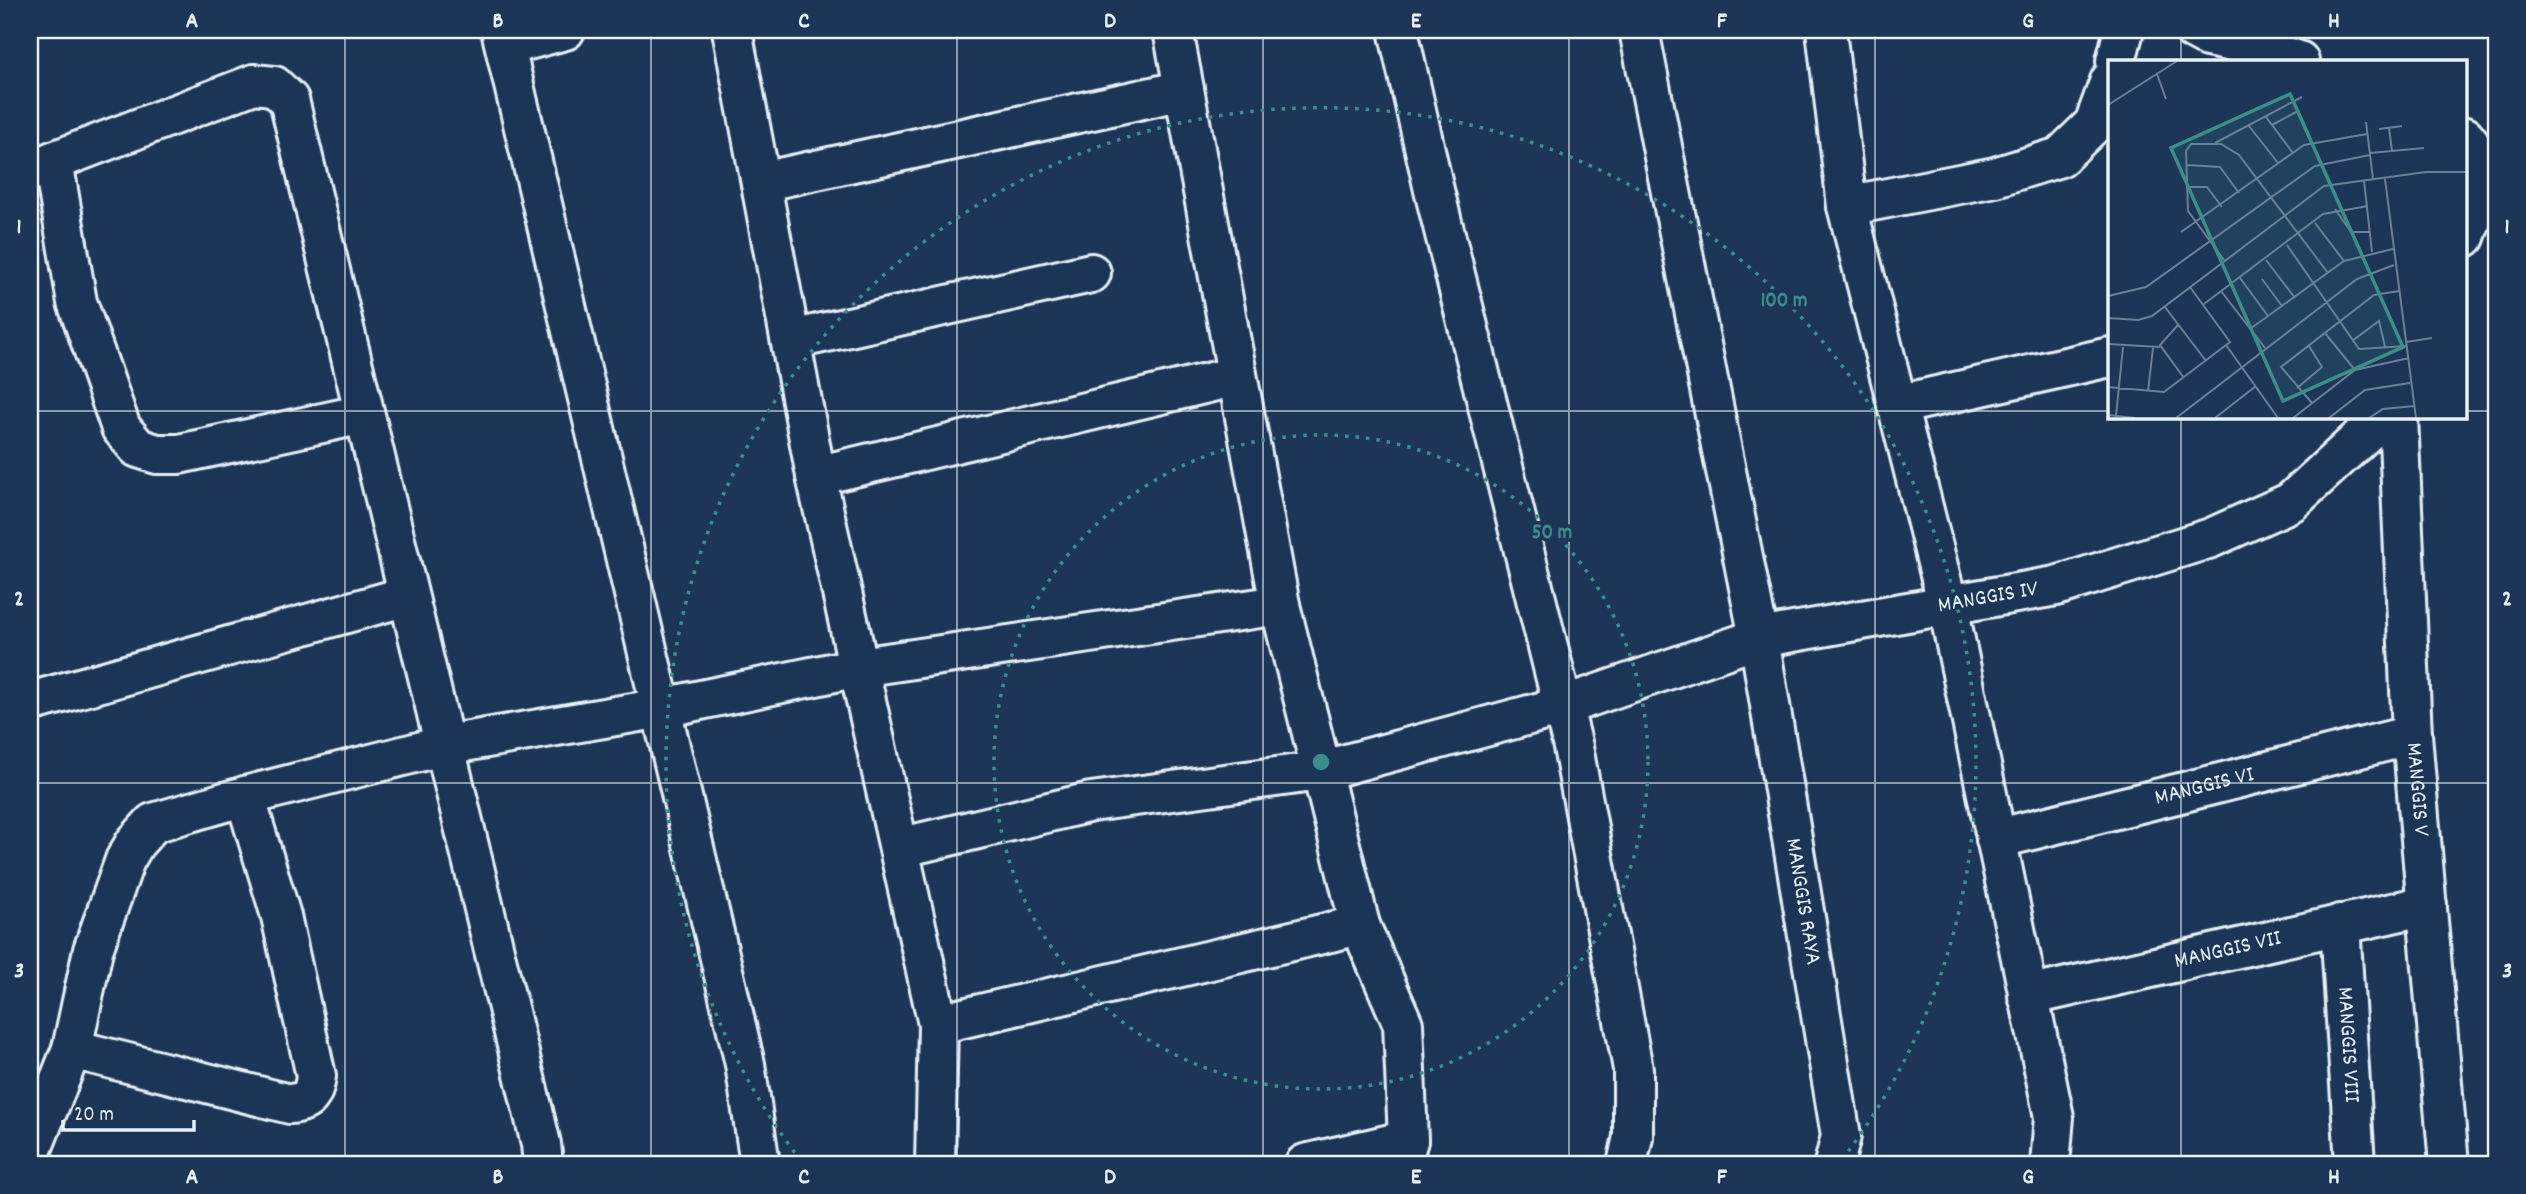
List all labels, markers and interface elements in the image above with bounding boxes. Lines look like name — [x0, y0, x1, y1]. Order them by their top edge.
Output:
text: A — [186, 6, 198, 39]
text: B — [493, 6, 504, 39]
text: C — [798, 6, 810, 39]
text: D — [1104, 6, 1116, 39]
text: E — [1411, 6, 1422, 39]
text: F — [1717, 6, 1728, 39]
text: G — [2022, 6, 2034, 39]
text: H — [2328, 6, 2340, 39]
inset map — [2108, 60, 2466, 418]
text: 1 — [16, 212, 22, 245]
text: 1 — [2504, 212, 2510, 245]
text: 100 m — [1761, 287, 1807, 317]
text: 50 m — [1532, 519, 1572, 549]
street label: MANGGIS IV — [1935, 573, 2041, 623]
text: 2 — [14, 584, 24, 617]
text: 2 — [2502, 584, 2512, 617]
street label: MANGGIS V — [2396, 741, 2437, 838]
centre of rings — [1309, 750, 1333, 774]
street label: MANGGIS VI — [2151, 759, 2258, 815]
street label: MANGGIS RAYA — [1776, 836, 1829, 968]
street label: MANGGIS VII — [2171, 922, 2284, 979]
text: 3 — [14, 956, 24, 989]
text: 3 — [2502, 956, 2512, 989]
street label: MANGGIS VIII — [2327, 986, 2368, 1104]
scale bar — [63, 1089, 194, 1133]
text: 20 m — [74, 1101, 114, 1131]
text: A — [186, 1162, 198, 1194]
text: B — [493, 1162, 504, 1194]
text: C — [798, 1162, 810, 1194]
text: D — [1104, 1162, 1116, 1194]
text: E — [1411, 1162, 1422, 1194]
text: F — [1717, 1162, 1728, 1194]
text: G — [2022, 1162, 2034, 1194]
text: H — [2328, 1162, 2340, 1194]

